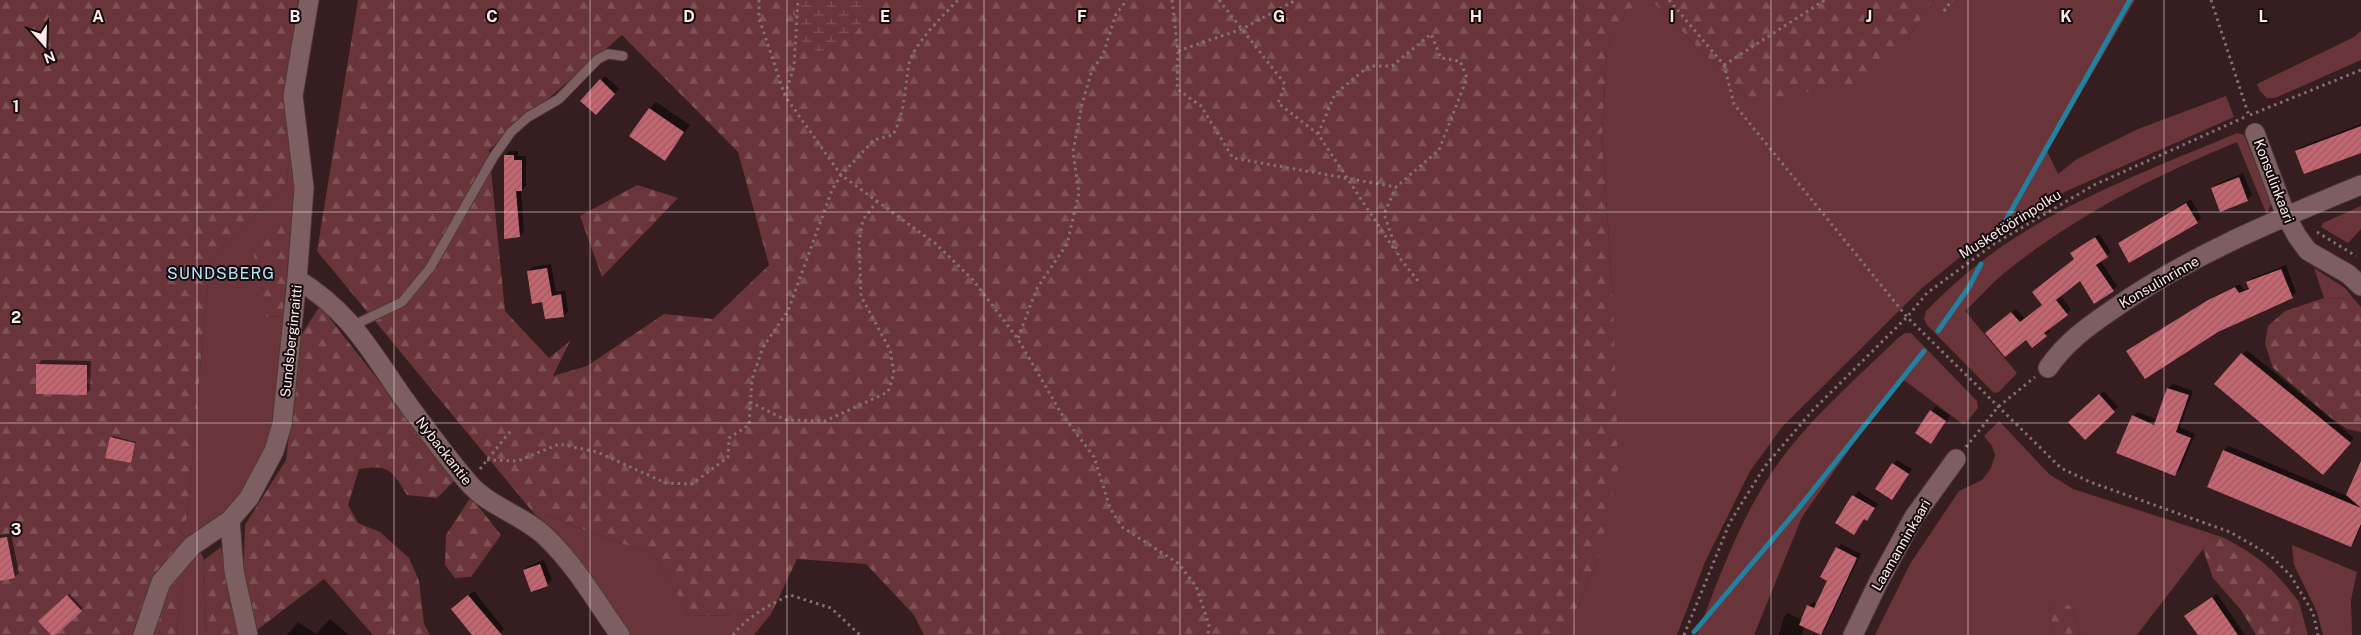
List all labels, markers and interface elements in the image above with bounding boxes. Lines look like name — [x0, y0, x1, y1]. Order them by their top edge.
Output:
text: A — [92, 7, 104, 26]
text: B — [290, 7, 301, 26]
text: C — [486, 7, 498, 26]
text: D — [683, 7, 695, 26]
text: E — [880, 7, 890, 26]
text: F — [1077, 7, 1087, 26]
text: G — [1273, 7, 1285, 26]
text: H — [1470, 7, 1482, 26]
text: I — [1670, 7, 1674, 26]
text: J — [1866, 7, 1872, 26]
text: K — [2060, 7, 2072, 26]
text: L — [2258, 7, 2268, 26]
north arrow — [20, 20, 70, 70]
text: N — [42, 48, 57, 67]
text: 1 — [13, 97, 19, 116]
street label: Konsulinkaari — [2251, 137, 2297, 225]
street label: Musketöörinpolku — [1956, 186, 2064, 262]
street label: Konsulinrinne — [2116, 253, 2202, 311]
district label: SUNDSBERG — [167, 264, 275, 283]
street label: Sundsberginraitti — [277, 284, 305, 398]
text: 2 — [11, 308, 21, 327]
street label: Nybackantie — [413, 414, 475, 488]
street label: Laamanninkaari — [1868, 496, 1934, 594]
text: 3 — [11, 520, 21, 539]

